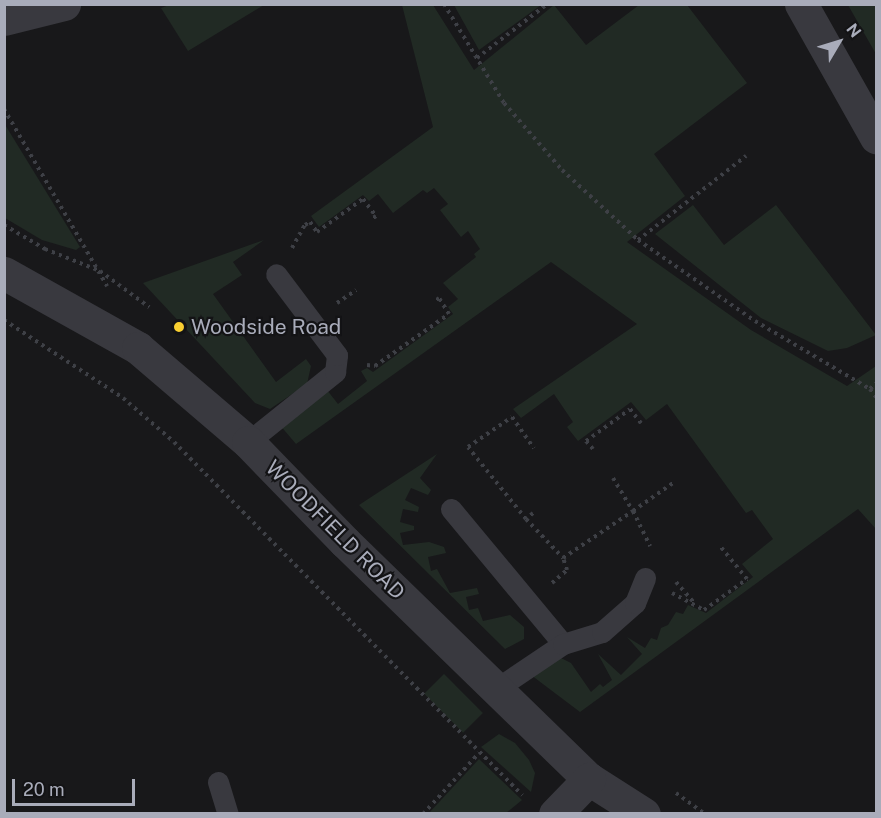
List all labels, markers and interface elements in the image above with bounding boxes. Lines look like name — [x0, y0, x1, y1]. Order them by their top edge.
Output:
north arrow — [809, 12, 869, 72]
text: N — [842, 20, 865, 41]
place label: Woodside Road — [191, 314, 341, 340]
marker: Woodside Road — [172, 320, 186, 334]
street label: WOODFIELD ROAD — [260, 455, 410, 605]
scale bar — [15, 767, 138, 805]
text: 20 m — [23, 779, 65, 800]

